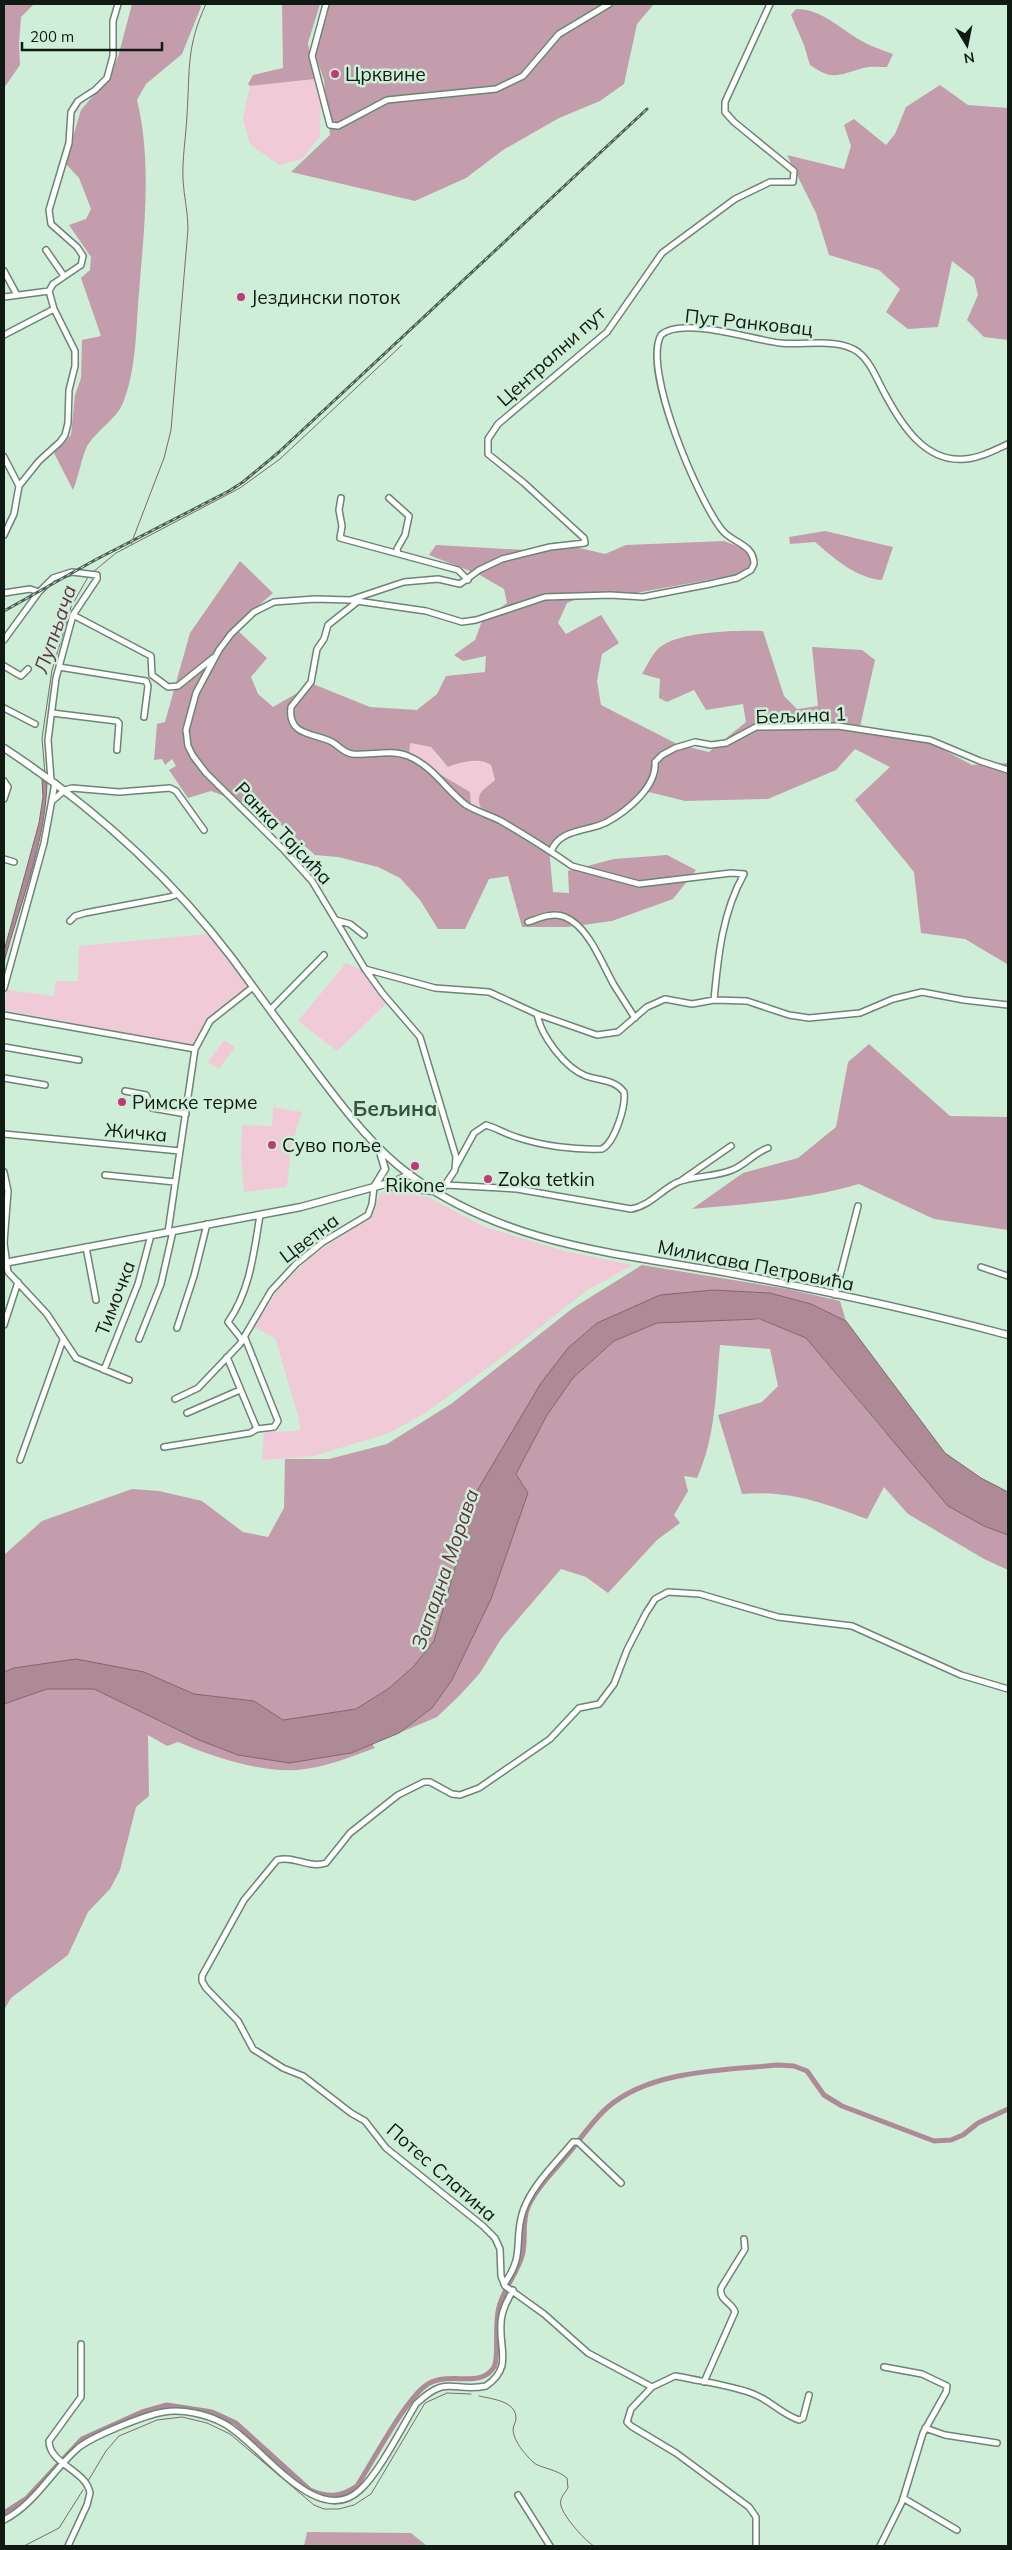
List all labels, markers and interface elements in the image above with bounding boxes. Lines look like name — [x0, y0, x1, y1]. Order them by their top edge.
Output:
scale bar — [22, 20, 162, 52]
north arrow — [942, 20, 992, 70]
text: 200 m — [30, 27, 74, 46]
text: N — [962, 48, 976, 68]
place label: Црквине — [345, 62, 426, 86]
marker: Црквине — [329, 68, 341, 80]
place label: Јездински поток — [251, 285, 401, 309]
marker: Јездински поток — [235, 291, 247, 303]
street label: Централни пут — [492, 301, 611, 411]
street label: Пут Ранковац — [684, 303, 815, 341]
water label: Лупњача — [27, 581, 81, 677]
street label: Бељина 1 — [755, 701, 847, 729]
street label: Ранка Тајсића — [230, 777, 338, 889]
place label: Римске терме — [132, 1090, 258, 1114]
district label: Бељина — [353, 1095, 437, 1121]
marker: Римске терме — [116, 1096, 128, 1108]
street label: Жичка — [104, 1117, 168, 1147]
place label: Суво поље — [282, 1133, 381, 1157]
marker: Суво поље — [266, 1139, 278, 1151]
marker: Rikone — [409, 1160, 421, 1172]
place label: Zoka tetkin — [498, 1167, 595, 1191]
place label: Rikone — [385, 1173, 445, 1197]
marker: Zoka tetkin — [482, 1173, 494, 1185]
street label: Цветна — [275, 1208, 343, 1268]
street label: Милисава Петровића — [656, 1234, 856, 1296]
street label: Тимочка — [90, 1257, 140, 1339]
water label: Западна Морава — [405, 1486, 484, 1652]
street label: Потес Слатина — [382, 2118, 502, 2226]

